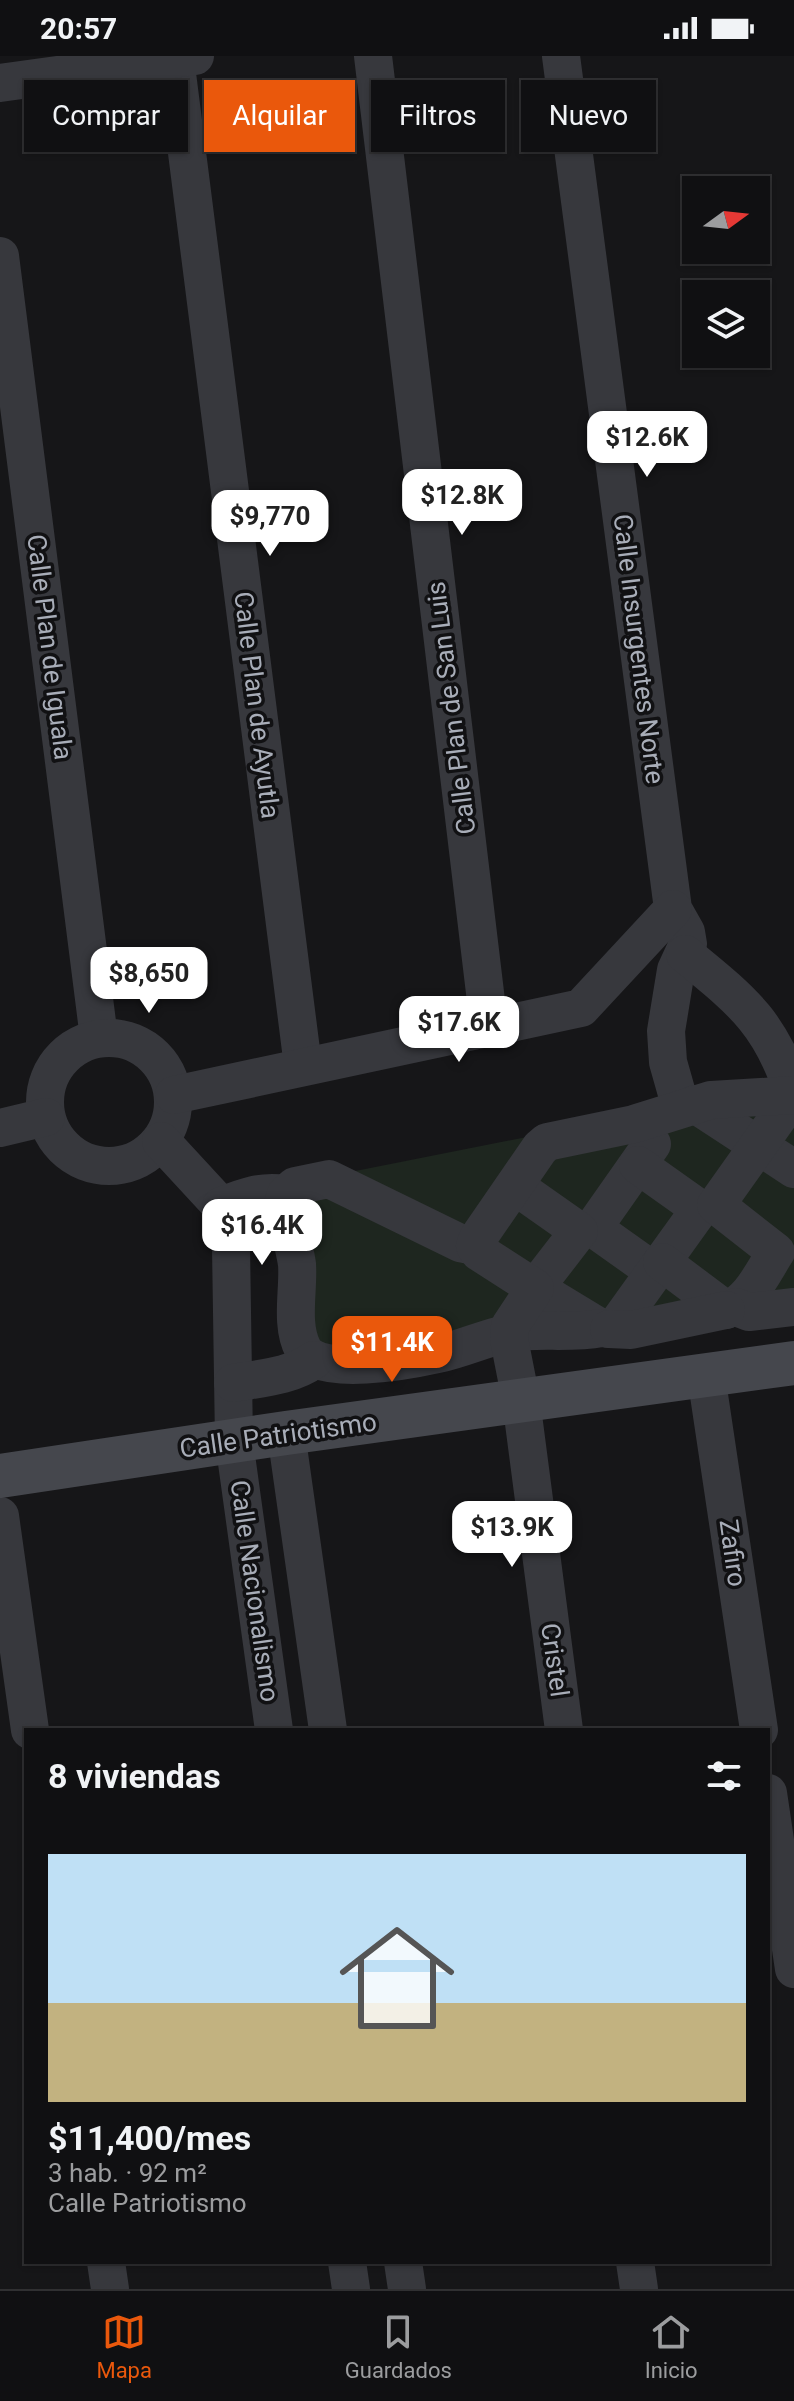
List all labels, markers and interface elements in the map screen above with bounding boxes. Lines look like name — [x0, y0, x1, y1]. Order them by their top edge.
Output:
text: 20:57 — [40, 11, 117, 46]
chip: Comprar — [24, 80, 188, 152]
chip: Alquilar — [204, 80, 355, 152]
chip: Filtros — [371, 80, 505, 152]
chip: Nuevo — [521, 80, 656, 152]
north arrow — [682, 176, 770, 264]
map controls — [682, 176, 770, 368]
button: layers — [682, 280, 770, 368]
pin: $12.6K — [582, 411, 712, 479]
text: $12.6K — [605, 422, 689, 452]
pin: $12.8K — [397, 469, 527, 537]
text: $12.8K — [420, 480, 504, 510]
pin: $9,770 — [205, 490, 335, 558]
text: $9,770 — [230, 501, 310, 531]
street label: Calle Insurgentes Norte — [608, 512, 670, 786]
street label: Calle Plan de Iguala — [21, 532, 79, 762]
street label: Calle Plan de San Luis — [421, 580, 481, 836]
street label: Calle Plan de Ayutla — [228, 590, 286, 820]
pin: $8,650 — [84, 947, 214, 1015]
text: $8,650 — [109, 958, 189, 988]
pin: $17.6K — [394, 996, 524, 1064]
text: $17.6K — [417, 1007, 501, 1037]
pin: $16.4K — [197, 1199, 327, 1267]
text: $16.4K — [220, 1210, 304, 1240]
pin: $11.4K — [327, 1316, 457, 1384]
text: $11.4K — [350, 1327, 434, 1357]
street label: Calle Patriotismo — [178, 1406, 378, 1464]
street label: Calle Nacionalismo — [225, 1478, 285, 1704]
pin: $13.9K — [447, 1501, 577, 1569]
text: $13.9K — [470, 1512, 554, 1542]
street label: Zafiro — [713, 1517, 753, 1589]
street label: Cristel — [535, 1621, 575, 1699]
icon: filters — [702, 1754, 746, 1798]
text: 8 viviendas — [48, 1756, 221, 1796]
icon: home — [325, 1906, 469, 2050]
text: $11,400/mes — [48, 2118, 251, 2158]
text: 3 hab. · 92 m² — [48, 2158, 207, 2188]
text: Calle Patriotismo — [48, 2188, 247, 2218]
tab: Mapa — [96, 2310, 152, 2383]
tab: Guardados — [345, 2310, 452, 2383]
tab: Inicio — [645, 2310, 698, 2383]

